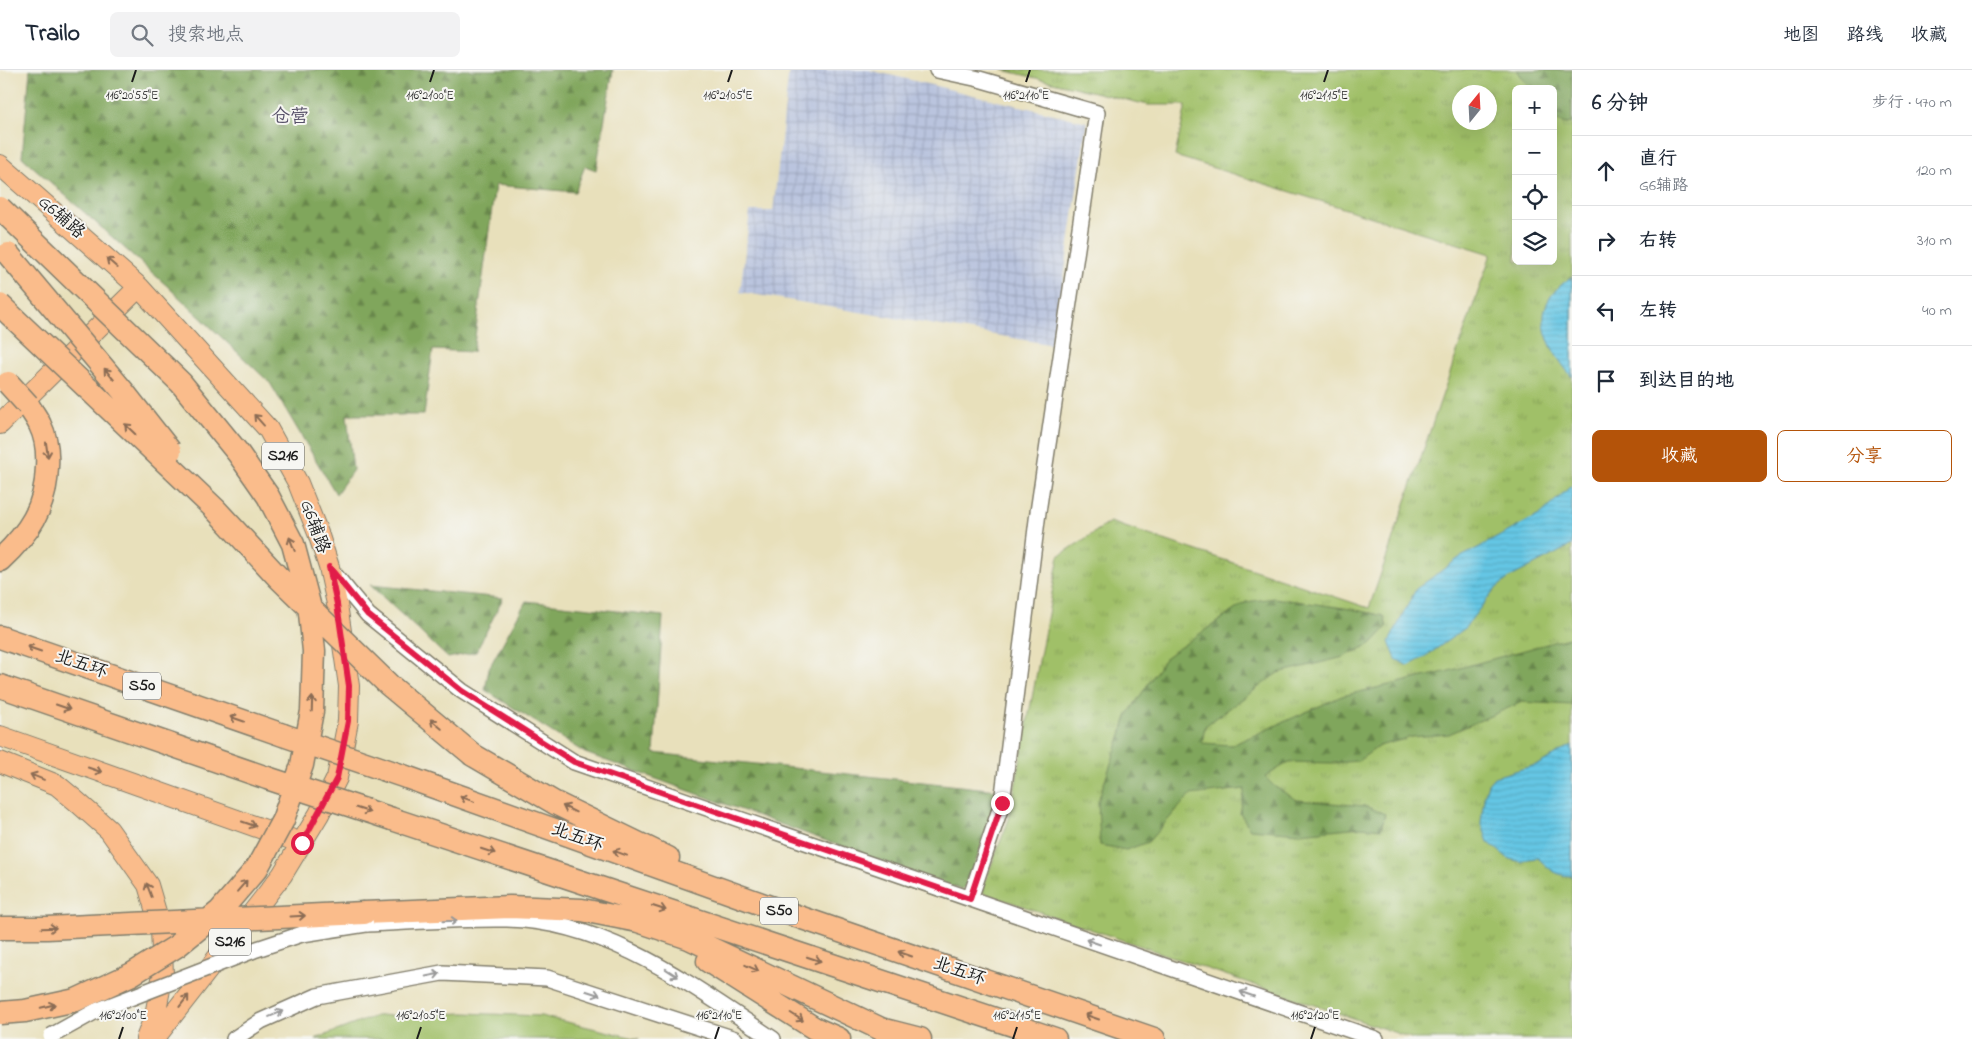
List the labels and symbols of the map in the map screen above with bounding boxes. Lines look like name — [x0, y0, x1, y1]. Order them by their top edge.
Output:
north arrow — [1452, 85, 1497, 130]
text: 116°20'55"E — [106, 87, 158, 105]
text: 116°21'00"E — [406, 87, 454, 105]
text: 116°21'05"E — [703, 87, 753, 105]
text: 116°21'10"E — [1003, 87, 1049, 105]
text: 116°21'15"E — [1300, 87, 1348, 105]
district label: 仓营 — [271, 104, 309, 131]
street label: G6辅路 — [32, 190, 90, 246]
one-way arrow — [106, 258, 119, 269]
one-way arrow — [104, 368, 115, 381]
one-way arrow — [254, 414, 266, 427]
one-way arrow — [124, 423, 136, 435]
one-way arrow — [42, 441, 52, 457]
road number: S216 — [262, 442, 304, 470]
street label: G6辅路 — [292, 497, 336, 557]
one-way arrow — [287, 537, 296, 552]
one-way arrow — [27, 644, 42, 653]
street label: 北五环 — [51, 644, 111, 686]
road number: S50 — [123, 672, 161, 700]
one-way arrow — [308, 697, 317, 713]
one-way arrow — [54, 703, 70, 712]
one-way arrow — [230, 714, 246, 723]
one-way arrow — [429, 718, 442, 729]
one-way arrow — [87, 766, 103, 775]
one-way arrow — [30, 772, 45, 781]
route end — [991, 792, 1014, 815]
one-way arrow — [459, 794, 475, 803]
one-way arrow — [562, 804, 577, 813]
one-way arrow — [355, 805, 371, 815]
street label: 北五环 — [547, 817, 607, 859]
one-way arrow — [240, 820, 256, 829]
route start — [291, 832, 314, 855]
one-way arrow — [480, 847, 496, 856]
one-way arrow — [612, 848, 628, 857]
one-way arrow — [237, 879, 248, 892]
one-way arrow — [144, 882, 153, 898]
road number: S50 — [760, 898, 798, 924]
one-way arrow — [651, 903, 667, 913]
one-way arrow — [290, 911, 306, 920]
one-way arrow — [442, 916, 458, 926]
one-way arrow — [40, 923, 56, 933]
road number: S216 — [209, 929, 251, 956]
one-way arrow — [1086, 936, 1102, 946]
one-way arrow — [897, 948, 913, 958]
street label: 北五环 — [929, 951, 989, 993]
one-way arrow — [805, 954, 821, 964]
one-way arrow — [744, 964, 759, 973]
one-way arrow — [665, 968, 679, 978]
one-way arrow — [425, 969, 441, 979]
one-way arrow — [584, 989, 600, 998]
one-way arrow — [1239, 989, 1255, 999]
one-way arrow — [179, 994, 190, 1007]
one-way arrow — [40, 1001, 56, 1010]
text: 116°21'00"E — [99, 1007, 147, 1025]
text: 116°21'05"E — [396, 1007, 446, 1025]
text: 116°21'10"E — [696, 1007, 742, 1025]
text: 116°21'15"E — [993, 1007, 1041, 1025]
text: 116°21'20"E — [1291, 1007, 1339, 1025]
one-way arrow — [268, 1009, 283, 1019]
one-way arrow — [1084, 1012, 1100, 1022]
one-way arrow — [789, 1013, 803, 1023]

